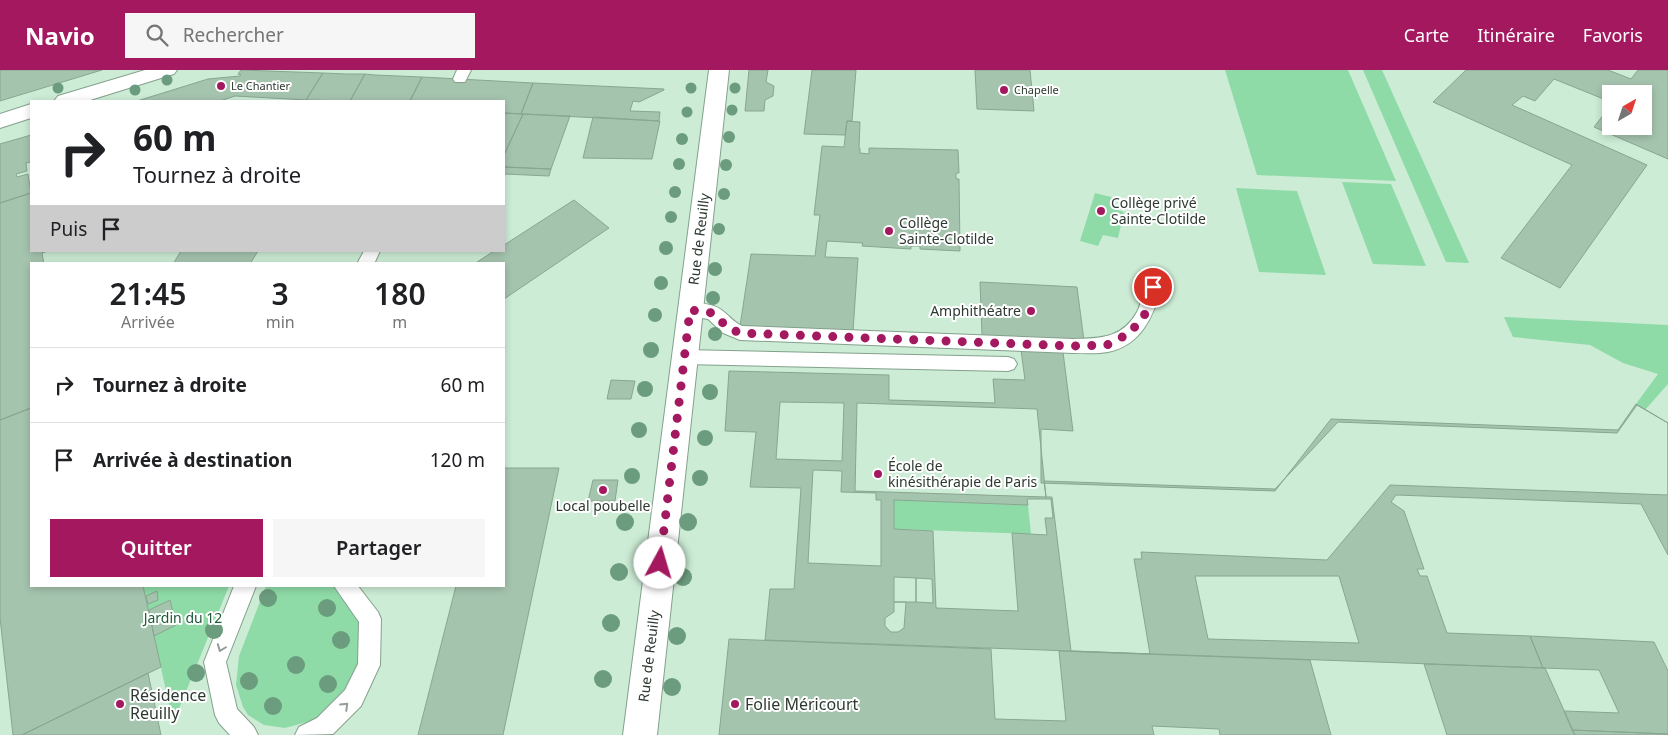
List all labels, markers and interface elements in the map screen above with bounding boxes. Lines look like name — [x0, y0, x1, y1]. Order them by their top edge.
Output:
search box — [125, 13, 475, 58]
text: Navio — [25, 19, 95, 52]
icon: search — [143, 21, 171, 49]
text: Rechercher — [183, 22, 284, 48]
text: Carte — [1404, 23, 1449, 47]
text: Itinéraire — [1477, 23, 1555, 47]
text: Favoris — [1583, 23, 1643, 47]
place label: Le Chantier — [231, 78, 291, 93]
marker: Le Chantier — [215, 80, 227, 92]
place label: Chapelle — [1014, 82, 1059, 97]
marker: Chapelle — [998, 84, 1010, 96]
north arrow — [1602, 85, 1652, 135]
map controls — [1602, 85, 1652, 135]
text: 60 m — [133, 114, 216, 161]
icon: right — [50, 120, 115, 185]
text: Tournez à droite — [133, 159, 301, 189]
street label: Rue de Reuilly — [683, 191, 714, 286]
place label: Collège privé Sainte-Clotilde — [1111, 193, 1206, 228]
marker: Collège privé Sainte-Clotilde — [1095, 205, 1107, 217]
place label: Collège Sainte-Clotilde — [899, 213, 994, 248]
icon: arrive — [97, 215, 125, 243]
text: Puis — [50, 216, 87, 242]
marker: Collège Sainte-Clotilde — [883, 225, 895, 237]
pin — [1132, 266, 1174, 308]
text: 21:45 — [109, 273, 186, 314]
text: 3 — [272, 273, 289, 314]
text: 180 — [374, 273, 426, 314]
icon: arrive — [1139, 273, 1167, 301]
place label: Amphithéatre — [930, 301, 1021, 320]
marker: Amphithéatre — [1025, 305, 1037, 317]
text: Arrivée — [121, 311, 175, 333]
text: min — [266, 311, 295, 333]
text: m — [392, 311, 407, 333]
icon: right — [50, 371, 78, 399]
text: Tournez à droite — [93, 372, 247, 398]
text: 60 m — [441, 372, 485, 398]
icon: arrive — [50, 446, 78, 474]
text: Arrivée à destination — [93, 447, 292, 473]
text: 120 m — [430, 447, 485, 473]
place label: École de kinésithérapie de Paris — [888, 456, 1038, 491]
marker: École de kinésithérapie de Paris — [872, 468, 884, 480]
marker: Local poubelle — [597, 484, 609, 496]
place label: Local poubelle — [556, 496, 651, 515]
button: Quitter — [50, 519, 263, 577]
button: Partager — [273, 519, 485, 577]
position arrow — [633, 536, 685, 588]
park label: Jardin du 12 — [142, 608, 222, 627]
street label: Rue de Reuilly — [633, 608, 664, 703]
one-way arrow — [217, 643, 227, 652]
place label: Résidence Reuilly — [130, 684, 206, 724]
place label: Folie Méricourt — [745, 693, 859, 715]
marker: Résidence Reuilly — [114, 698, 126, 710]
marker: Folie Méricourt — [729, 698, 741, 710]
one-way arrow — [339, 703, 348, 712]

